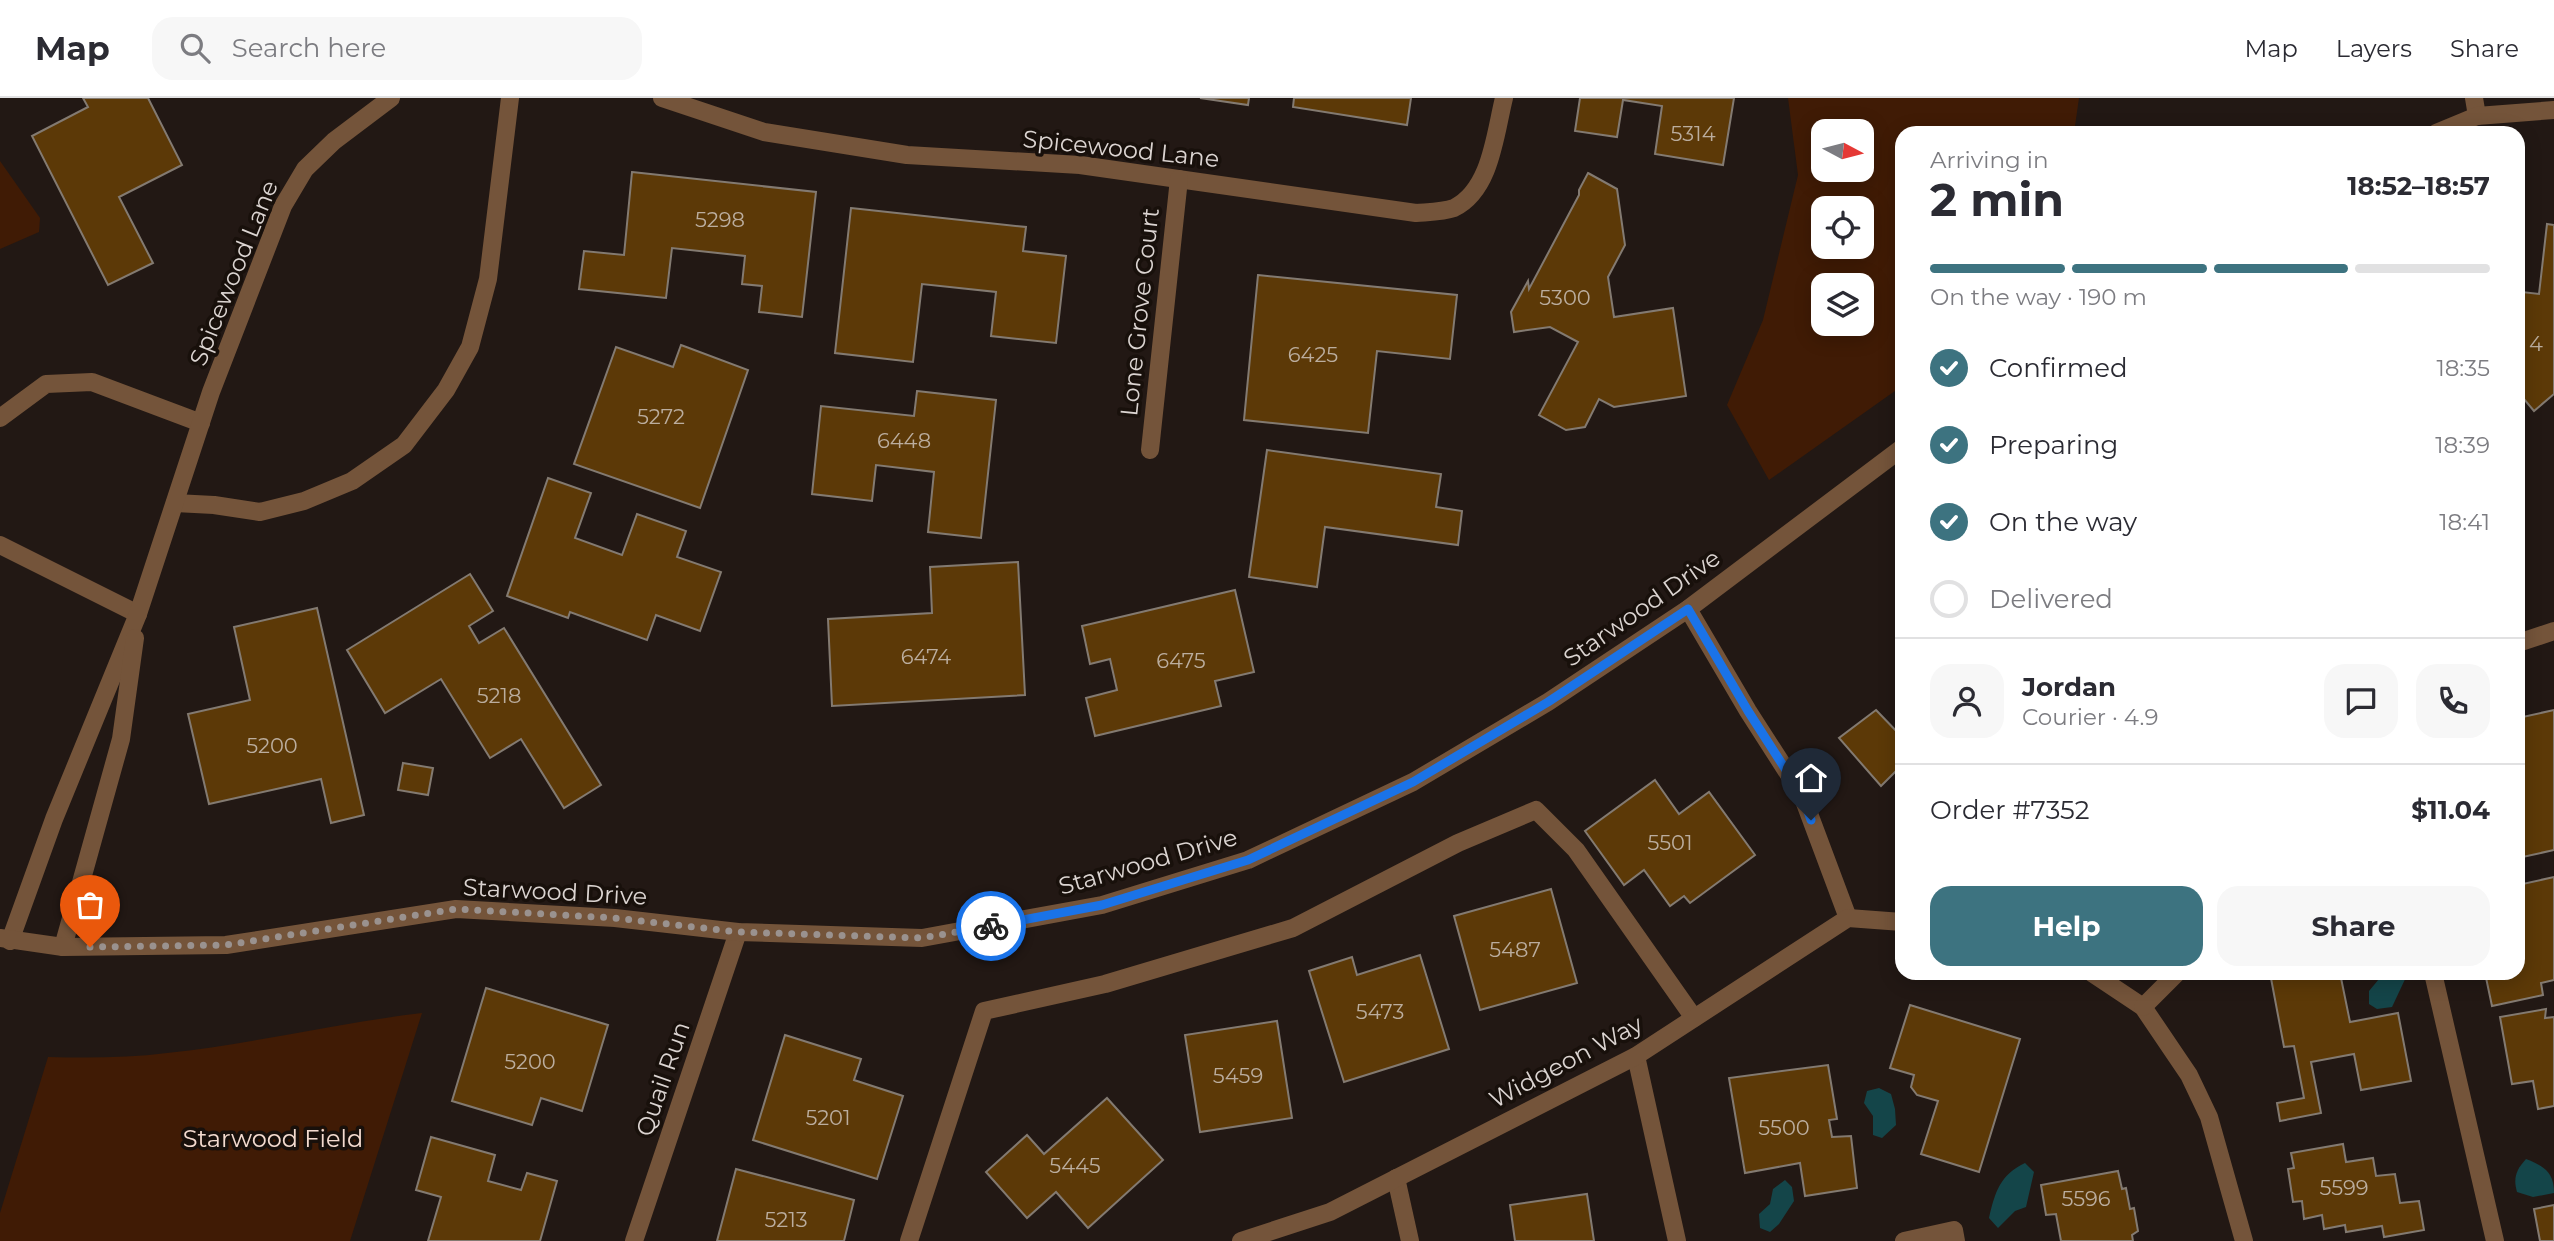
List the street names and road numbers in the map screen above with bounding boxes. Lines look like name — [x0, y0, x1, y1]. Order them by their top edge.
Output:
street label: Spicewood Lane — [1021, 124, 1221, 173]
street label: Spicewood Lane — [183, 176, 284, 370]
street label: Lone Grove Court — [1114, 206, 1165, 418]
street label: Starwood Drive — [1558, 543, 1726, 672]
street label: Starwood Drive — [1055, 822, 1241, 901]
street label: Starwood Drive — [462, 872, 648, 911]
street label: Widgeon Way — [1484, 1009, 1647, 1114]
street label: Quail Run — [629, 1018, 696, 1140]

